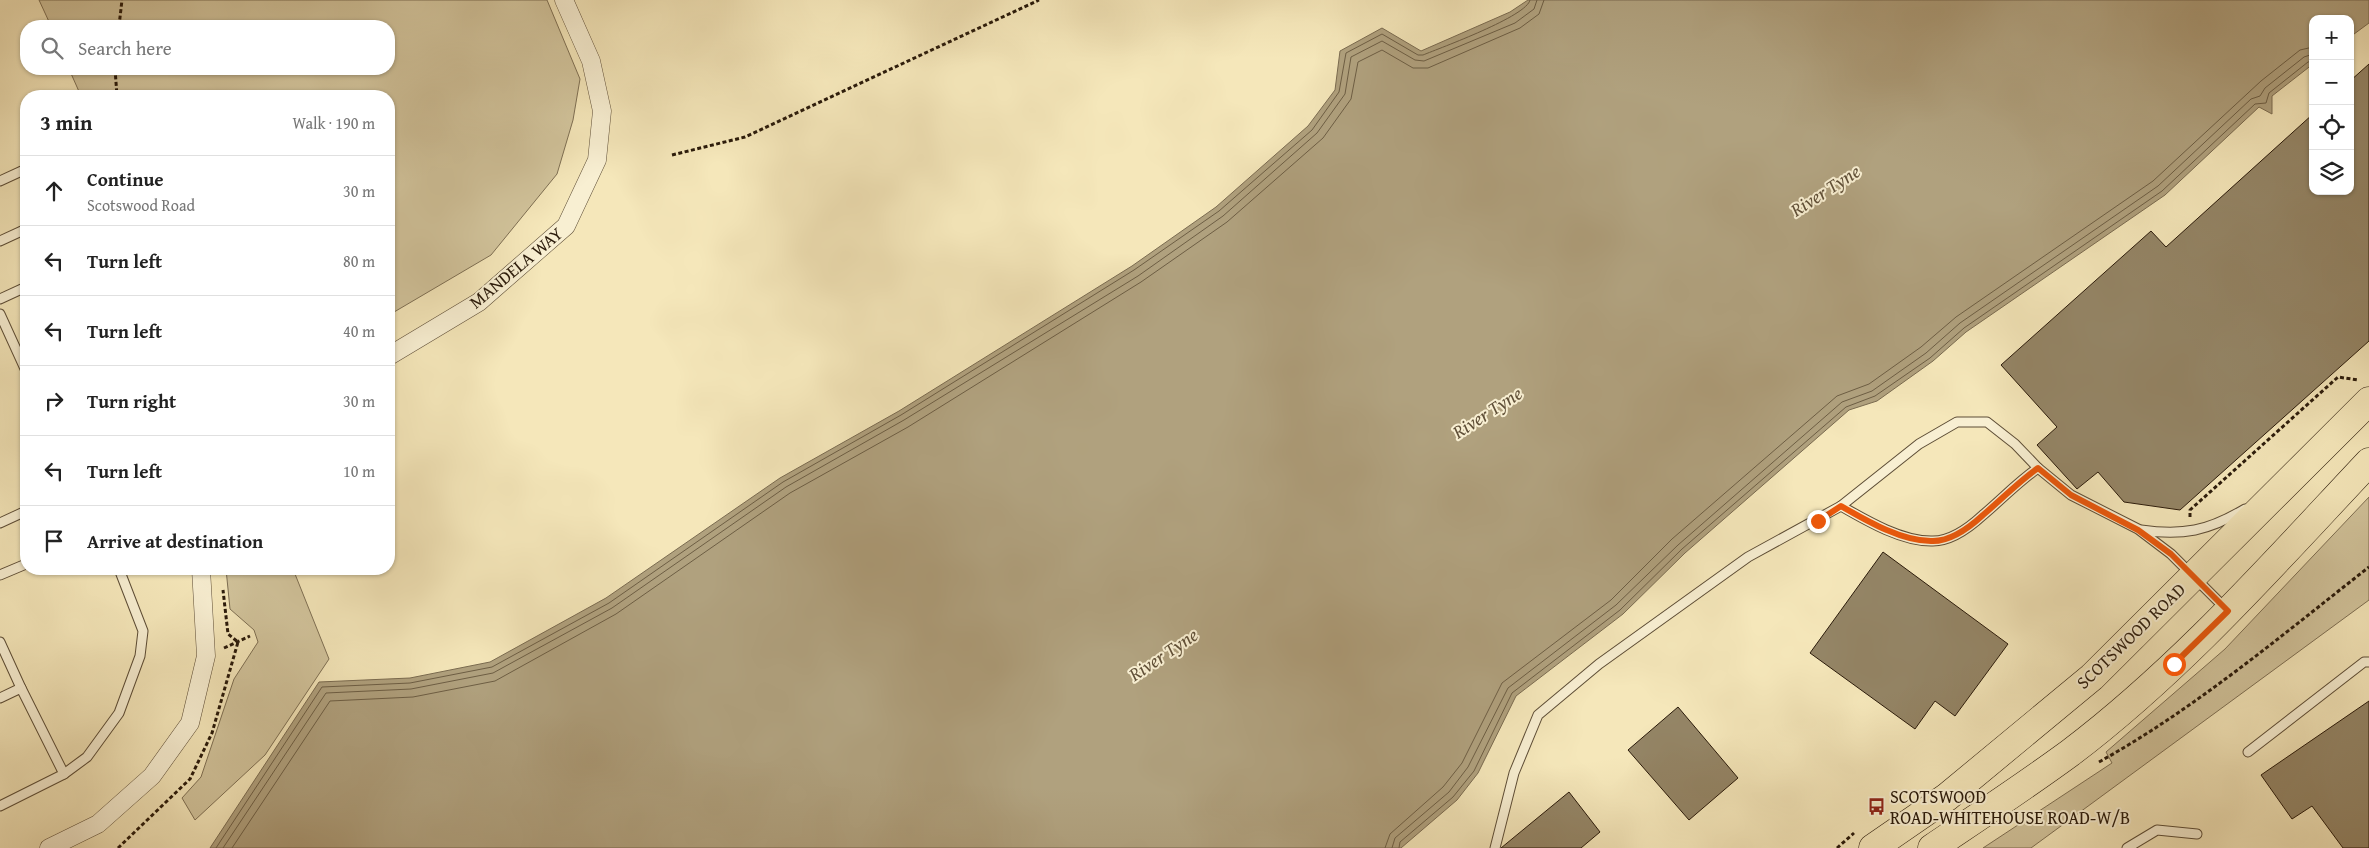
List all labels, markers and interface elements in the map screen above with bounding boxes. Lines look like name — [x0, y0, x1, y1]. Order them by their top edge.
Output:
map controls — [2309, 15, 2354, 195]
button: + — [2309, 15, 2354, 60]
search box — [20, 20, 395, 75]
icon: search — [38, 34, 66, 62]
text: Search here — [78, 34, 172, 62]
button: − — [2309, 60, 2354, 105]
button: locate — [2309, 105, 2354, 150]
text: 3 min — [40, 107, 92, 138]
text: Walk · 190 m — [292, 111, 375, 135]
button: layers — [2309, 150, 2354, 195]
water label: River Tyne — [1784, 157, 1866, 224]
text: Continue — [87, 165, 164, 193]
icon: ahead — [40, 177, 68, 205]
text: 30 m — [343, 179, 375, 203]
text: Scotswood Road — [87, 193, 195, 217]
street label: MANDELA WAY — [463, 220, 569, 315]
icon: left — [40, 247, 68, 275]
text: Turn left — [87, 247, 162, 275]
text: 80 m — [343, 249, 375, 273]
icon: left — [40, 317, 68, 345]
text: Turn left — [87, 317, 162, 345]
text: 40 m — [343, 319, 375, 343]
water label: River Tyne — [1446, 379, 1528, 446]
icon: right — [40, 387, 68, 415]
text: Turn right — [87, 387, 176, 415]
text: 30 m — [343, 389, 375, 413]
icon: left — [40, 457, 68, 485]
text: Turn left — [87, 457, 162, 485]
text: 10 m — [343, 459, 375, 483]
route end — [1807, 510, 1830, 533]
icon: arrive — [40, 527, 68, 555]
text: Arrive at destination — [87, 527, 263, 555]
street label: SCOTSWOOD ROAD — [2070, 576, 2191, 695]
water label: River Tyne — [1122, 620, 1204, 688]
route start — [2163, 653, 2186, 676]
place label: SCOTSWOOD ROAD-WHITEHOUSE ROAD-W/B — [1890, 783, 2130, 831]
bus stop icon: SCOTSWOOD ROAD-WHITEHOUSE ROAD-W/B — [1866, 797, 1886, 817]

